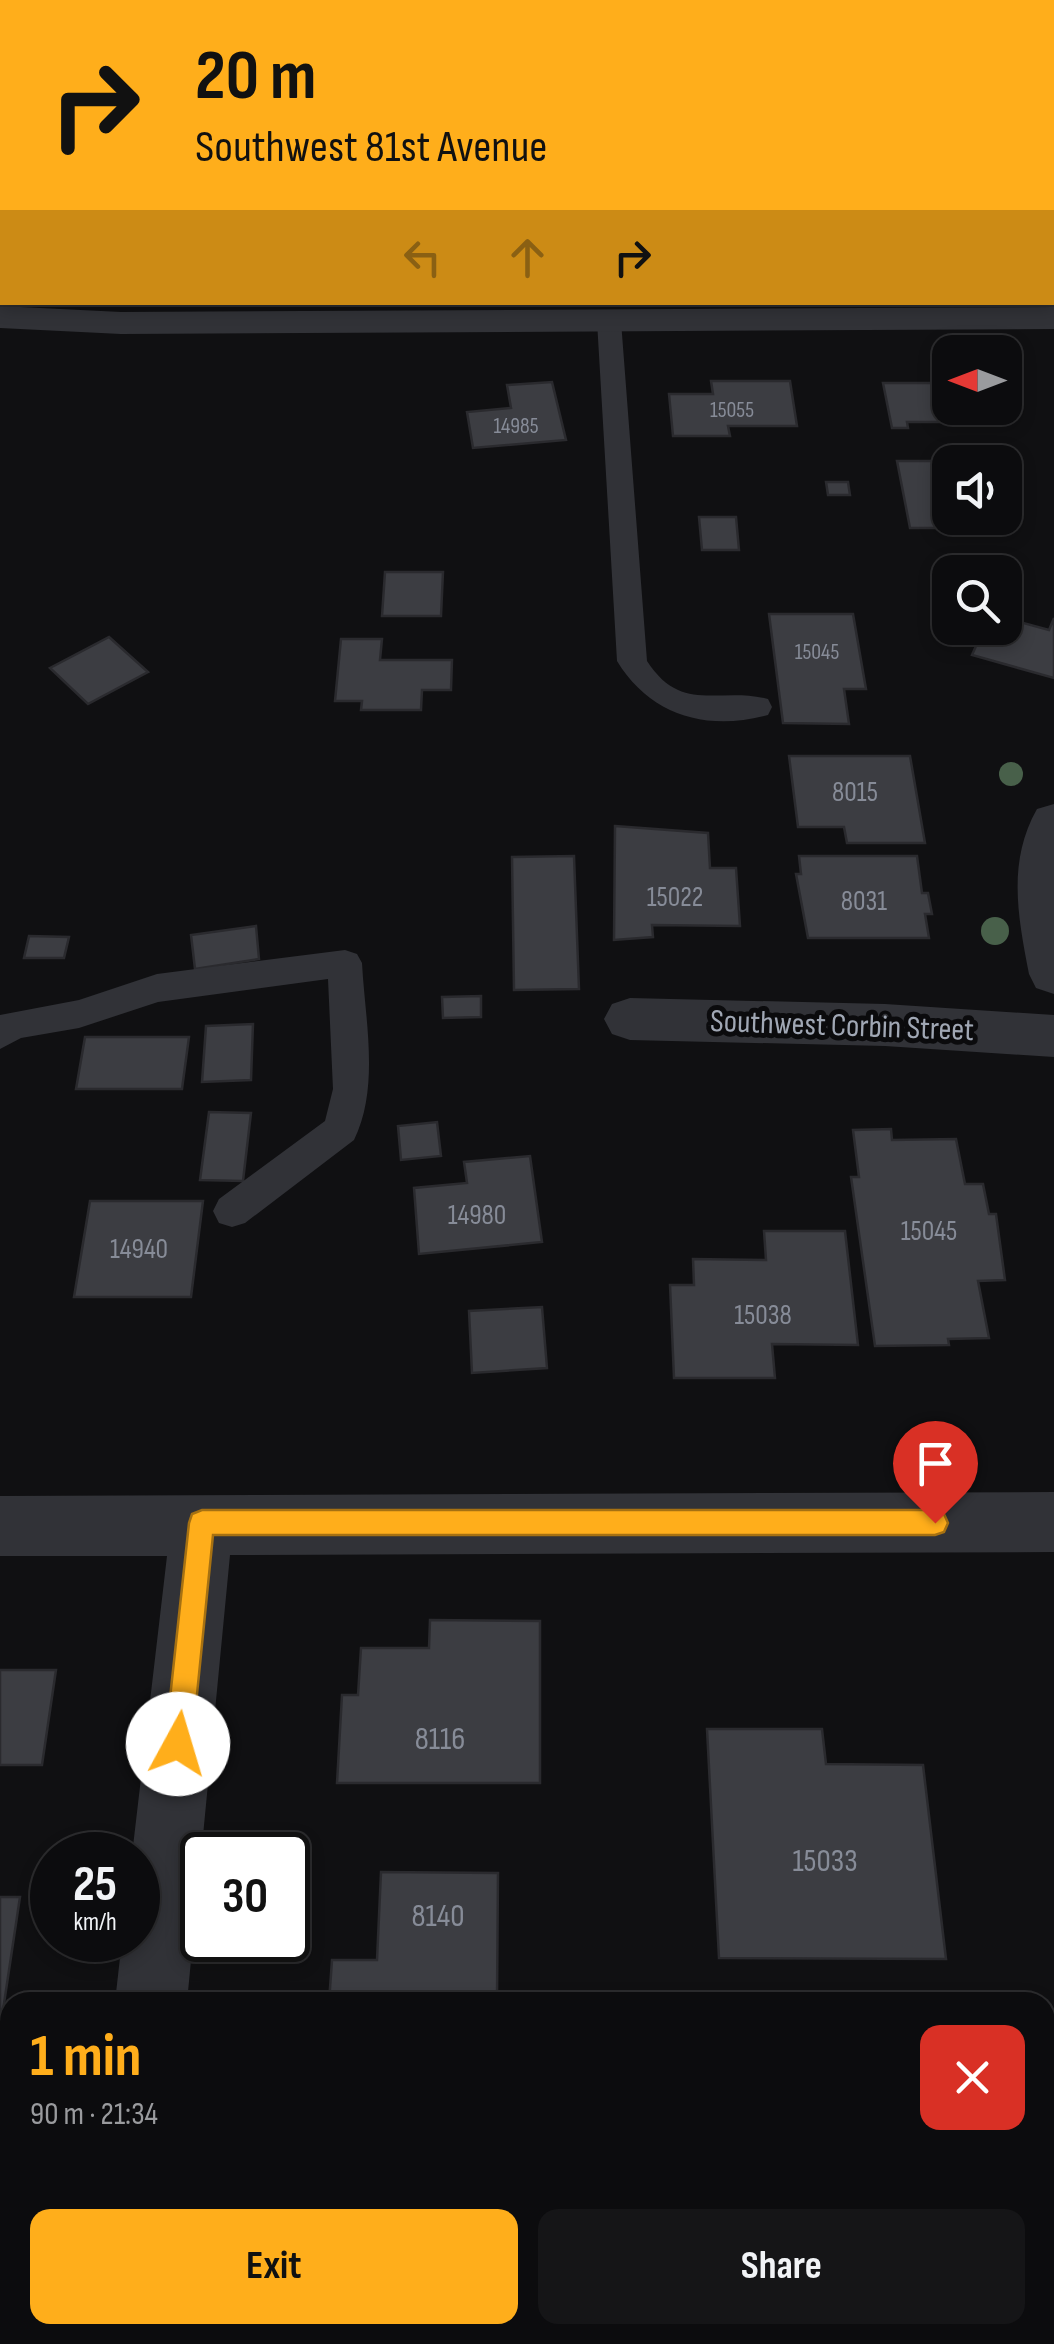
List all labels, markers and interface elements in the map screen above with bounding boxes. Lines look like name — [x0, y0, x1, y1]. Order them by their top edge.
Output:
text: 20 m — [195, 35, 316, 119]
icon: right — [30, 40, 160, 170]
text: Southwest 81st Avenue — [195, 120, 547, 175]
icon: left — [395, 230, 450, 285]
icon: ahead — [500, 230, 555, 285]
icon: right — [605, 230, 660, 285]
north arrow — [932, 335, 1022, 425]
map controls — [932, 335, 1022, 645]
house number: 15055 — [710, 397, 754, 424]
house number: 14985 — [493, 413, 539, 440]
button: sound — [932, 445, 1022, 535]
button: search — [932, 555, 1022, 645]
house number: 15045 — [795, 639, 839, 666]
house number: 8015 — [832, 776, 878, 809]
house number: 15022 — [647, 881, 703, 914]
house number: 8031 — [841, 885, 887, 918]
street label: Southwest Corbin Street — [709, 1002, 975, 1050]
house number: 14980 — [448, 1199, 506, 1232]
house number: 15045 — [901, 1215, 957, 1248]
house number: 14940 — [110, 1233, 168, 1266]
house number: 15038 — [734, 1299, 792, 1332]
pin — [893, 1421, 978, 1524]
icon: arrive — [908, 1436, 963, 1491]
position arrow — [126, 1692, 230, 1796]
house number: 8116 — [415, 1720, 465, 1759]
speed limit sign: 30 — [180, 1832, 310, 1962]
house number: 15033 — [792, 1842, 858, 1881]
text: 25 — [73, 1855, 117, 1915]
house number: 8140 — [412, 1897, 464, 1936]
text: km/h — [73, 1907, 117, 1938]
text: 1 min — [30, 2021, 142, 2093]
button: close — [920, 2025, 1025, 2130]
text: 90 m · 21:34 — [30, 2095, 158, 2134]
button: Exit — [30, 2209, 518, 2324]
button: Share — [538, 2209, 1025, 2324]

